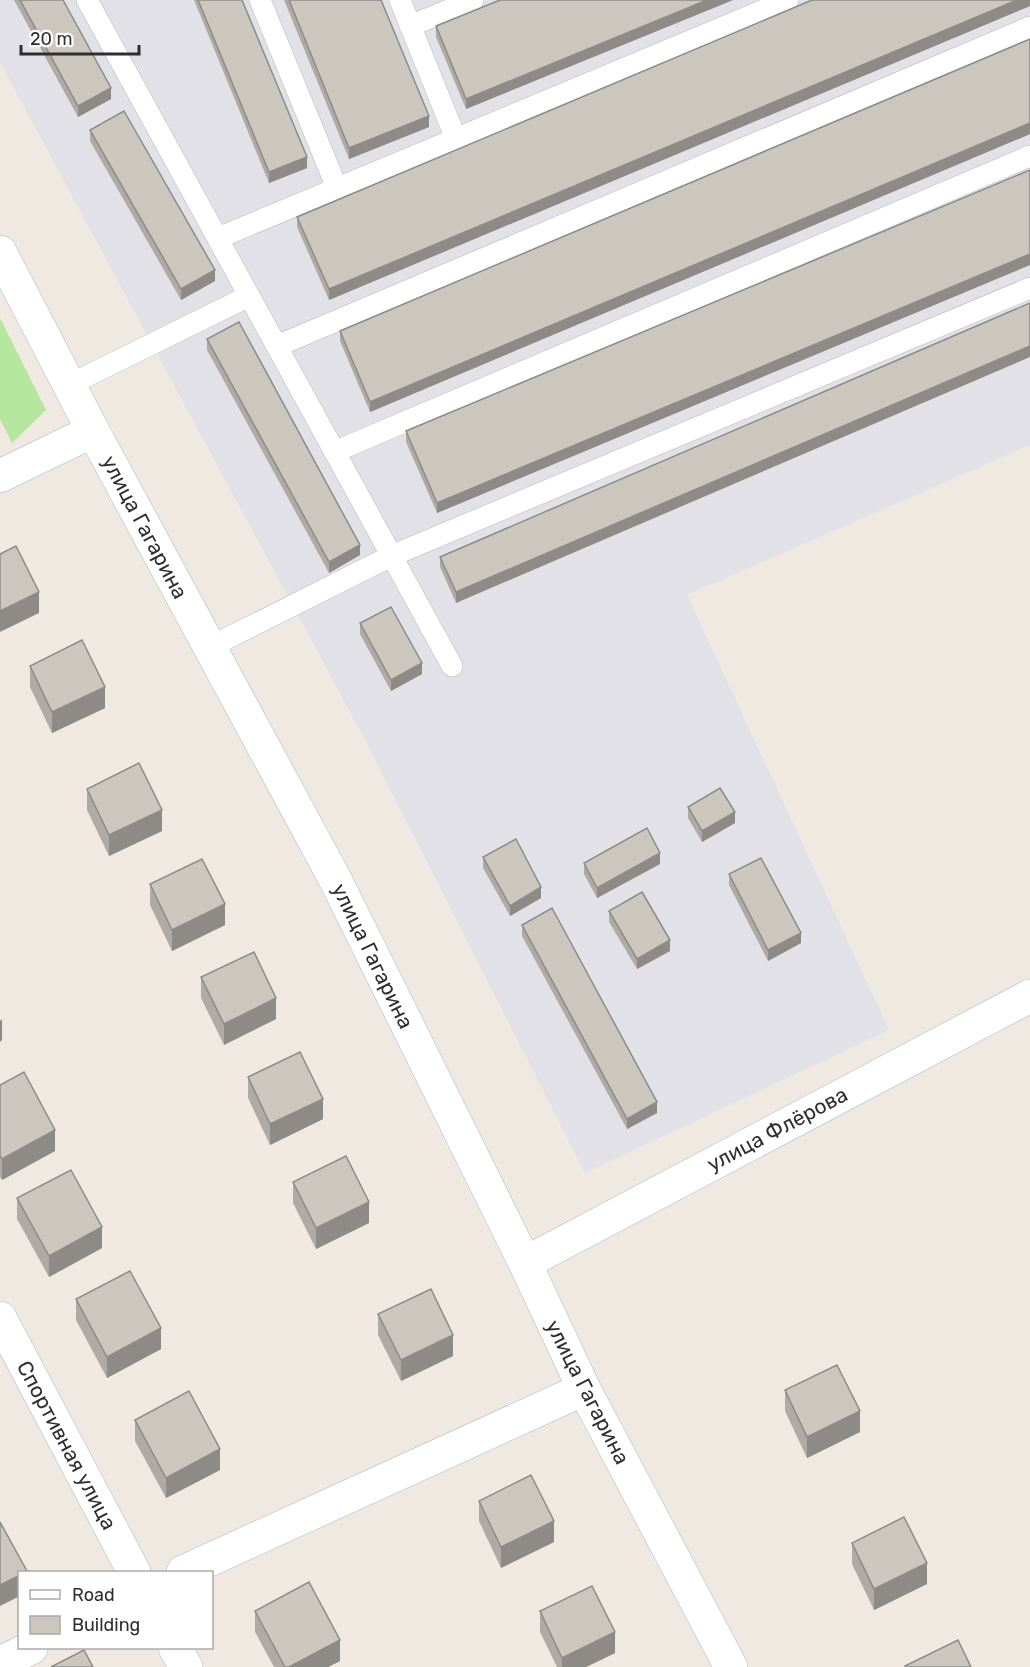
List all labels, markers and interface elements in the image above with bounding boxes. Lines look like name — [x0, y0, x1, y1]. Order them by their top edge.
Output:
scale bar — [21, 18, 140, 56]
text: 20 m — [30, 28, 72, 50]
street label: улица Гагарина — [97, 451, 193, 603]
street label: улица Гагарина — [327, 879, 419, 1033]
street label: улица Флёрова — [703, 1081, 851, 1177]
street label: улица Гагарина — [541, 1316, 635, 1468]
street label: Спортивная улица — [12, 1356, 122, 1534]
legend — [18, 1571, 213, 1649]
text: Road — [72, 1584, 115, 1606]
text: Building — [72, 1614, 140, 1636]

